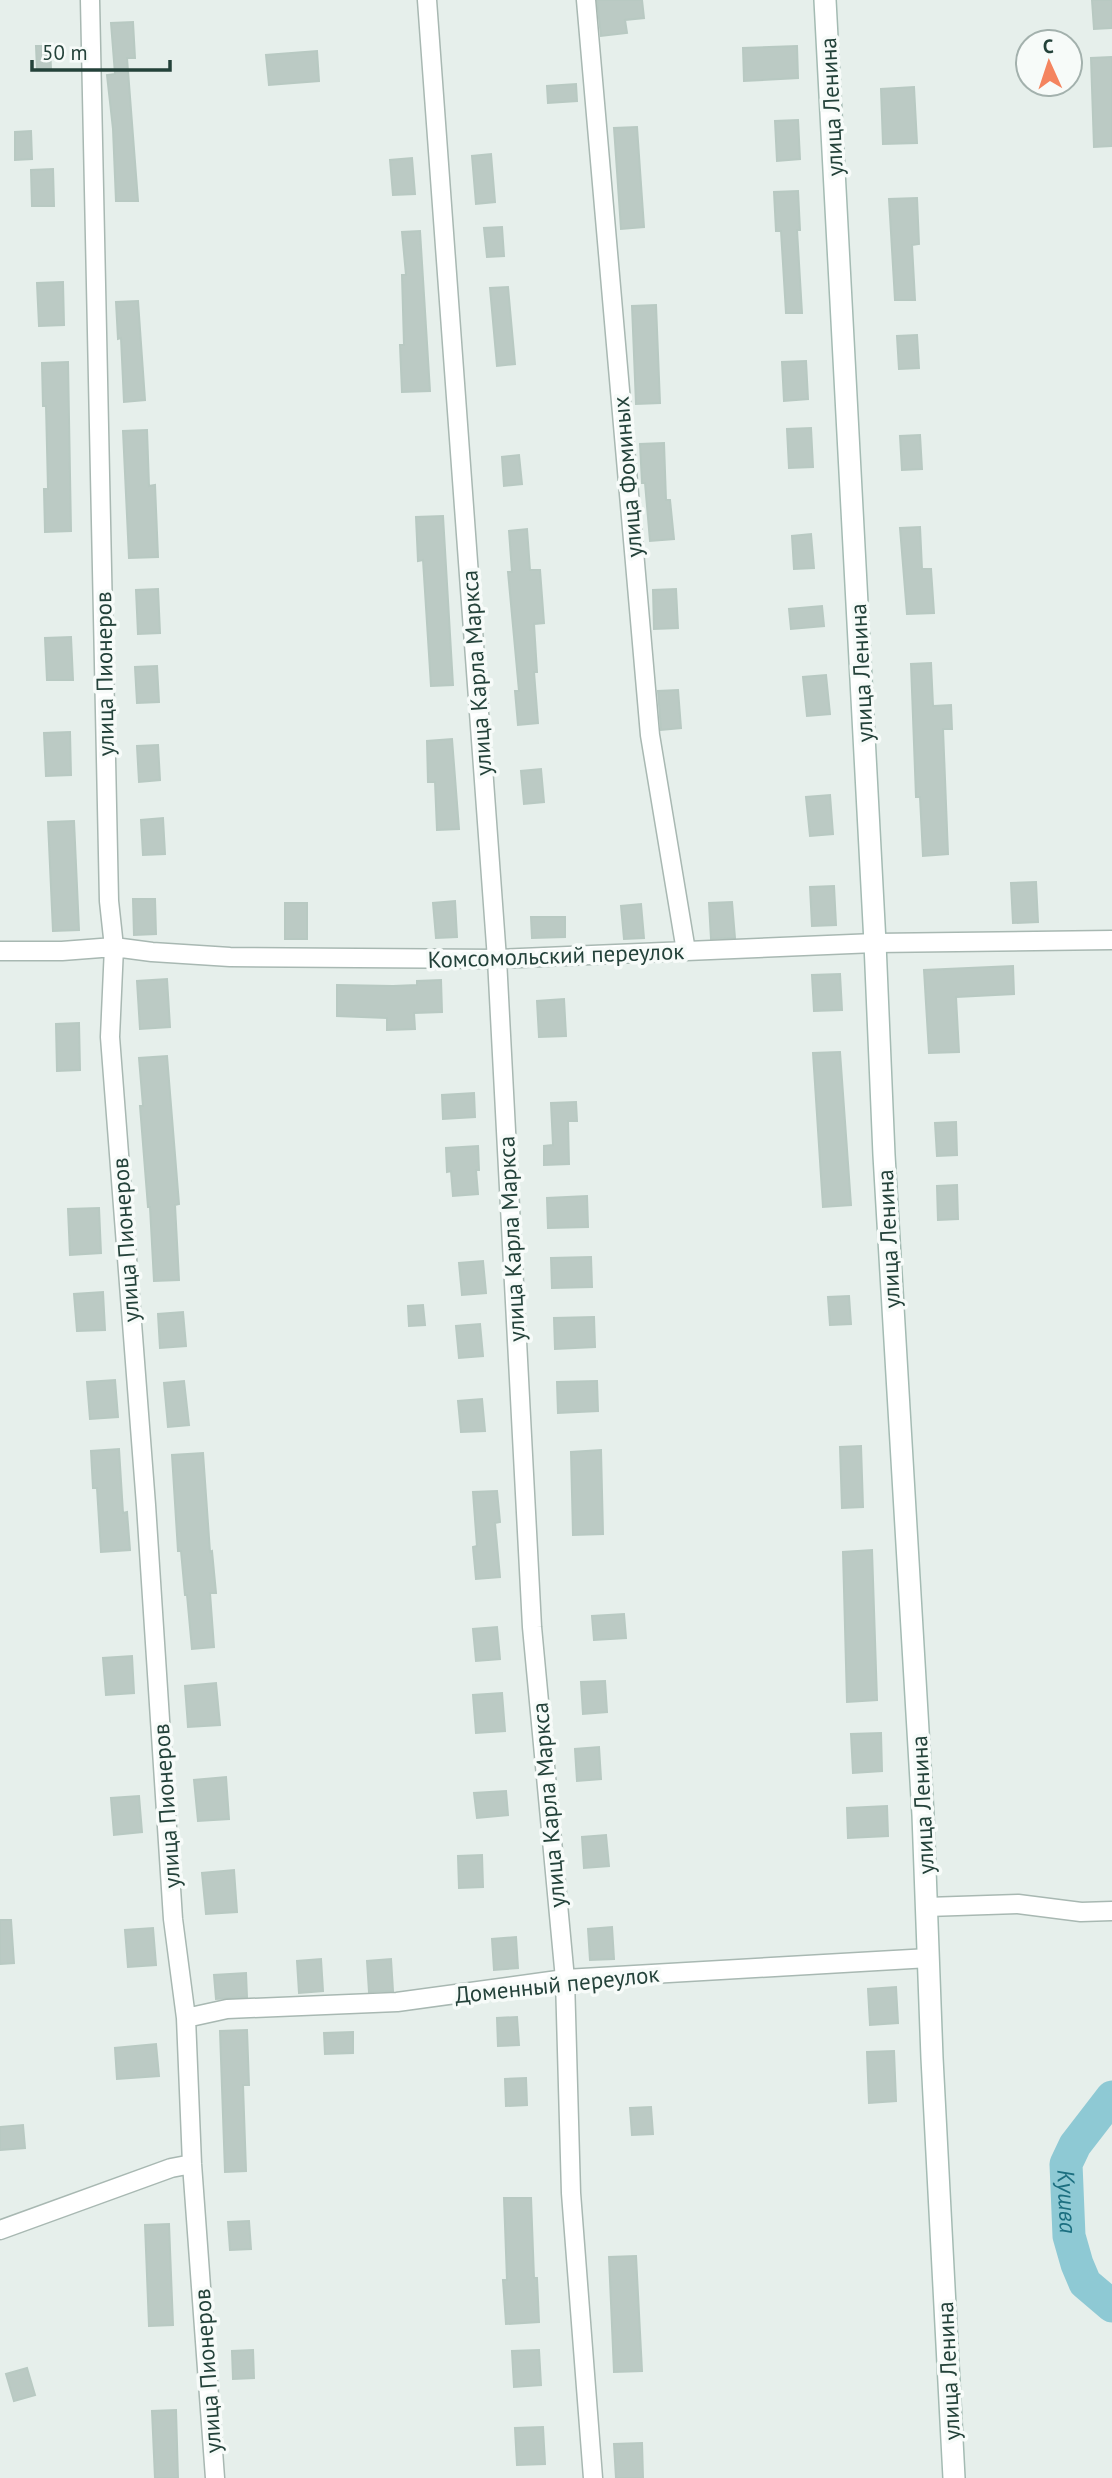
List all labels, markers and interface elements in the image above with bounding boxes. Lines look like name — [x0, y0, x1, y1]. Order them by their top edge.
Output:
scale bar — [32, 28, 170, 72]
north arrow — [1014, 28, 1084, 98]
text: С — [1042, 34, 1054, 58]
street label: улица Ленина — [813, 37, 849, 177]
text: 50 m — [42, 39, 88, 66]
street label: улица Фоминых — [605, 395, 648, 559]
street label: улица Карла Маркса — [454, 569, 498, 777]
street label: улица Пионеров — [88, 591, 120, 757]
street label: улица Ленина — [843, 603, 879, 743]
street label: Комсомольский переулок — [427, 936, 685, 974]
street label: улица Карла Маркса — [491, 1135, 531, 1343]
street label: улица Пионеров — [105, 1157, 145, 1323]
street label: улица Ленина — [870, 1169, 906, 1309]
street label: улица Карла Маркса — [525, 1701, 571, 1909]
street label: улица Пионеров — [146, 1723, 186, 1889]
street label: улица Ленина — [904, 1735, 940, 1875]
street label: Доменный переулок — [453, 1959, 661, 2009]
water label: Кушва — [1051, 2169, 1084, 2234]
street label: улица Пионеров — [187, 2288, 227, 2454]
street label: улица Ленина — [930, 2301, 966, 2441]

